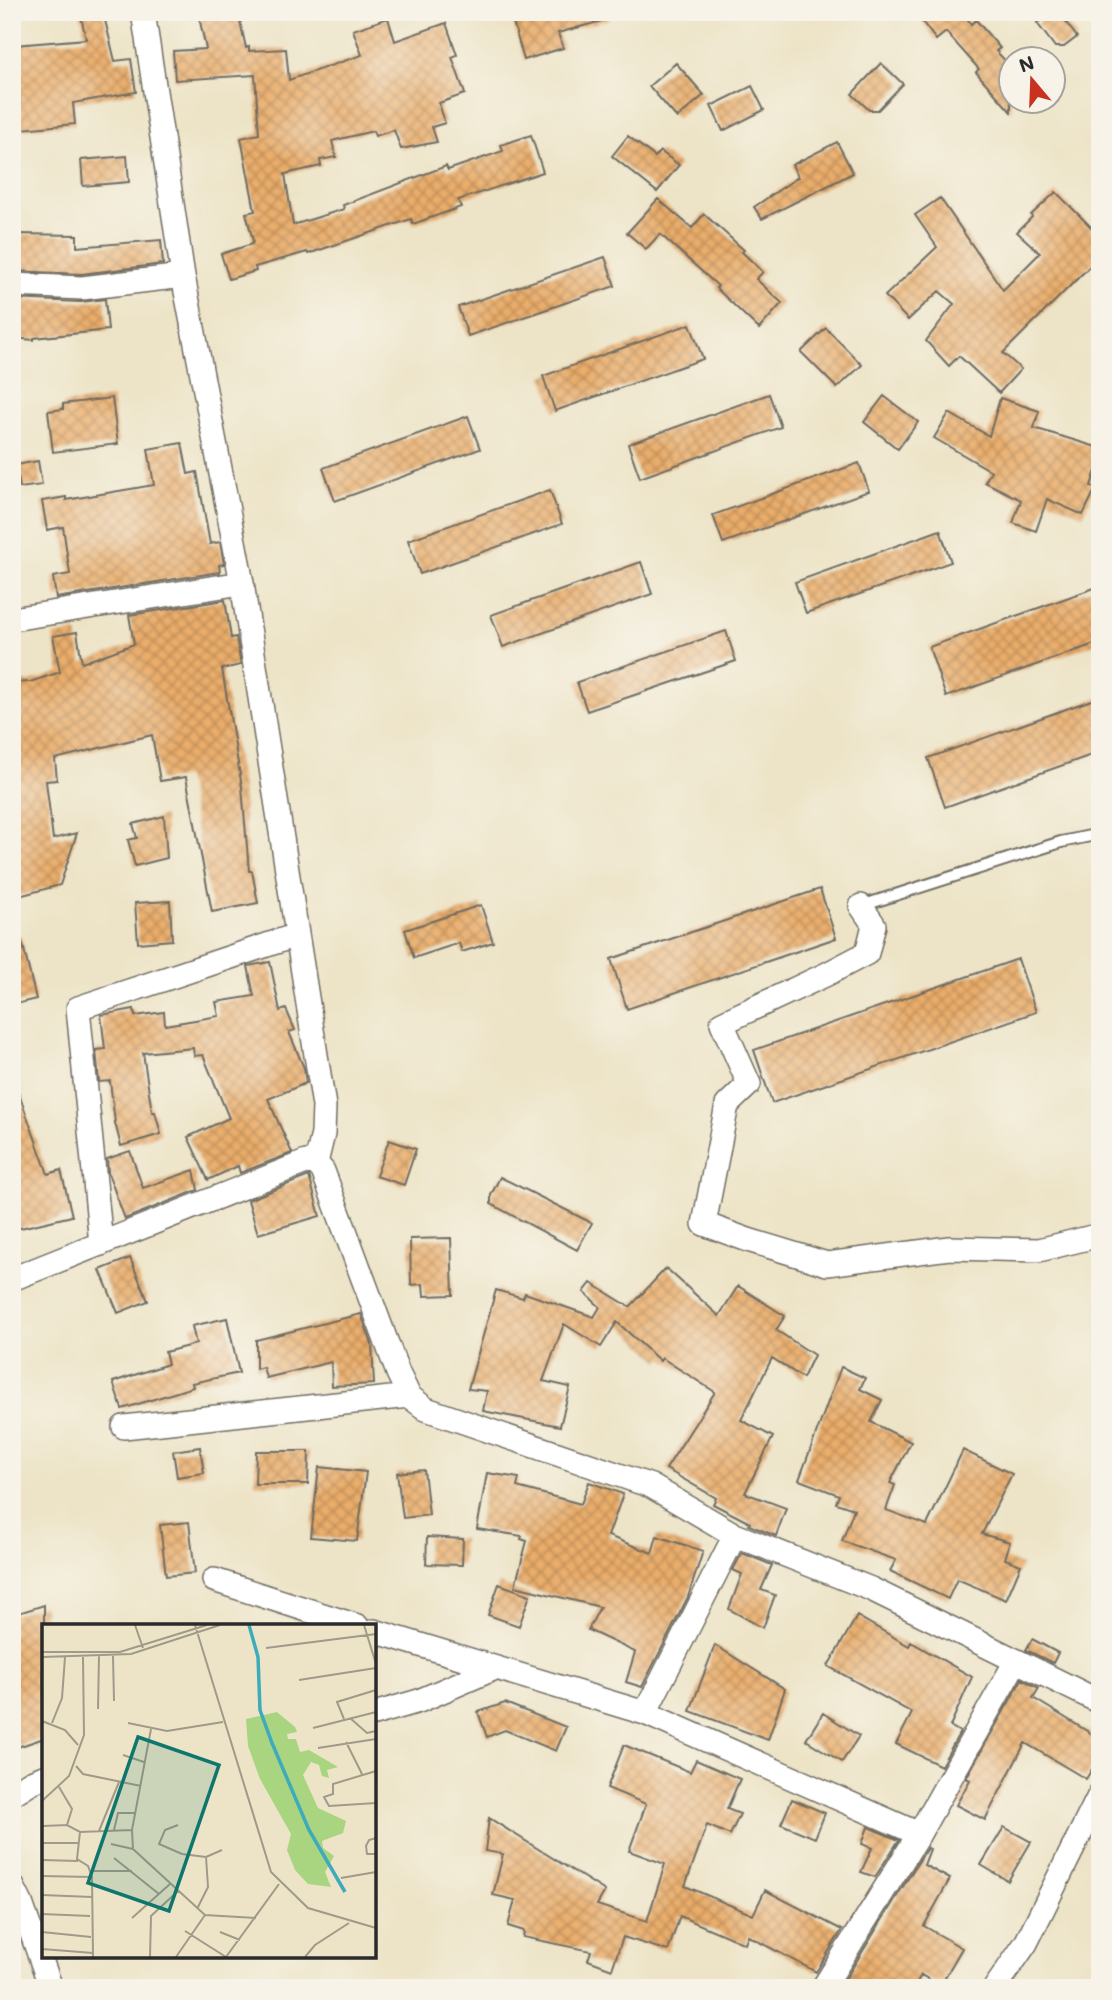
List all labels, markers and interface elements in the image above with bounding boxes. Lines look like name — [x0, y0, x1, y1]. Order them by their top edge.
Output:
north arrow — [996, 46, 1066, 116]
text: N — [1015, 49, 1037, 78]
inset map — [42, 1624, 376, 1958]

